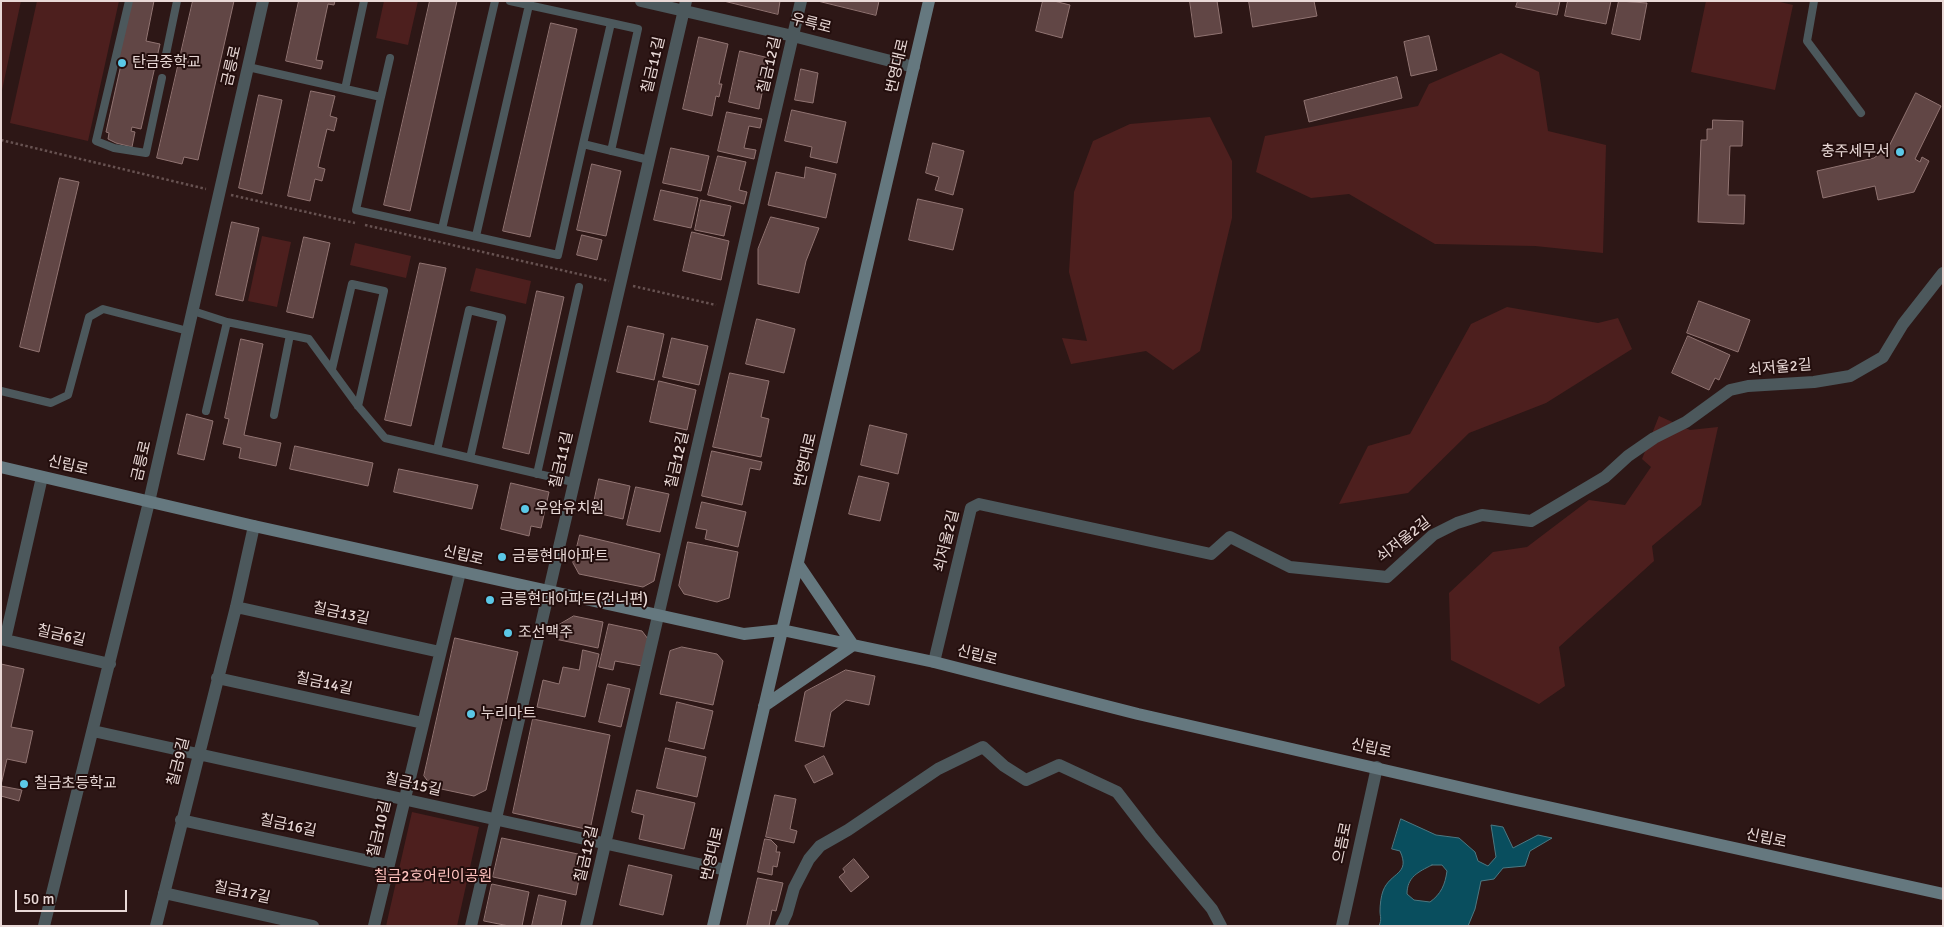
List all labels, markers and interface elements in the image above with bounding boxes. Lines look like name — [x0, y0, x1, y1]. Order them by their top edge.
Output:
street label: 우륵로 — [789, 10, 833, 38]
street label: 칠금11길 — [639, 35, 669, 95]
street label: 칠금12길 — [755, 35, 785, 95]
street label: 번영대로 — [883, 37, 913, 95]
street label: 금릉로 — [219, 44, 245, 88]
place label: 탄금중학교 — [132, 54, 201, 72]
marker: 탄금중학교 — [116, 57, 128, 69]
place label: 충주세무서 — [1821, 143, 1890, 161]
marker: 충주세무서 — [1894, 146, 1906, 158]
street label: 쇠저울2길 — [1748, 356, 1812, 380]
street label: 칠금11길 — [547, 430, 577, 490]
street label: 칠금12길 — [663, 430, 693, 490]
street label: 번영대로 — [791, 431, 821, 489]
street label: 금릉로 — [129, 439, 155, 483]
street label: 신립로 — [46, 453, 90, 479]
place label: 우암유치원 — [535, 500, 604, 518]
marker: 우암유치원 — [519, 503, 531, 515]
street label: 쇠저울2길 — [931, 508, 963, 574]
street label: 쇠저울2길 — [1374, 513, 1434, 567]
street label: 신립로 — [441, 543, 485, 569]
place label: 금릉현대아파트 — [512, 548, 609, 566]
marker: 금릉현대아파트 — [496, 551, 508, 563]
place label: 금릉현대아파트(건너편) — [500, 591, 648, 609]
marker: 금릉현대아파트(건너편) — [484, 594, 496, 606]
street label: 칠금13길 — [311, 599, 371, 629]
street label: 칠금6길 — [35, 622, 87, 650]
place label: 조선맥주 — [518, 624, 573, 642]
marker: 조선맥주 — [502, 627, 514, 639]
street label: 신립로 — [955, 642, 999, 670]
street label: 칠금14길 — [294, 669, 354, 699]
place label: 누리마트 — [481, 705, 536, 723]
marker: 누리마트 — [465, 708, 477, 720]
street label: 칠금9길 — [164, 736, 194, 788]
street label: 신립로 — [1349, 736, 1393, 762]
street label: 칠금15길 — [383, 770, 443, 800]
place label: 칠금초등학교 — [34, 775, 117, 793]
marker: 칠금초등학교 — [18, 778, 30, 790]
street label: 칠금10길 — [365, 799, 395, 859]
street label: 칠금16길 — [258, 811, 318, 841]
street label: 으뜸로 — [1330, 821, 1356, 865]
street label: 칠금12길 — [572, 824, 602, 884]
street label: 번영대로 — [698, 825, 728, 883]
street label: 신립로 — [1744, 826, 1788, 852]
park label: 칠금2호어린이공원 — [374, 868, 492, 886]
street label: 칠금17길 — [212, 878, 272, 908]
scale bar — [18, 880, 130, 912]
text: 50 m — [23, 890, 54, 908]

